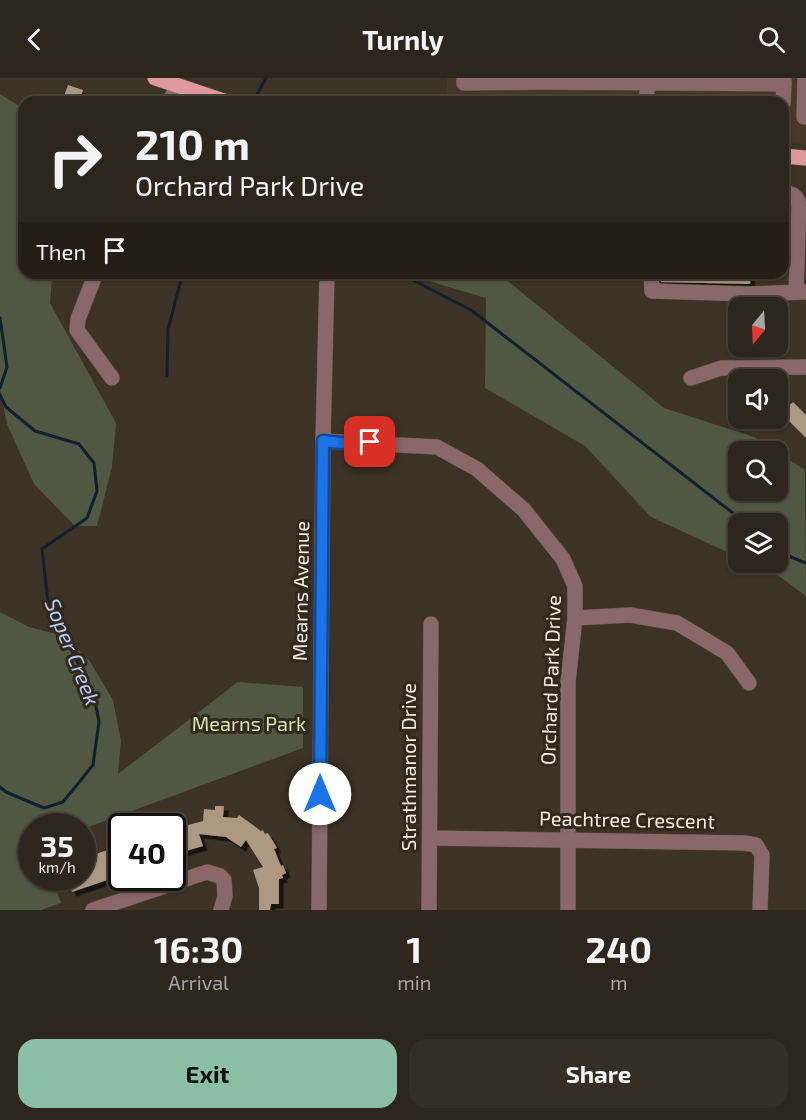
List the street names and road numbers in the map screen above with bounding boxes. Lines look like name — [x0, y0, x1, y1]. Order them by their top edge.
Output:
street label: Mearns Avenue — [287, 521, 313, 661]
street label: Orchard Park Drive — [535, 595, 565, 765]
street label: Strathmanor Drive — [396, 683, 420, 851]
street label: Peachtree Crescent — [539, 805, 715, 833]

